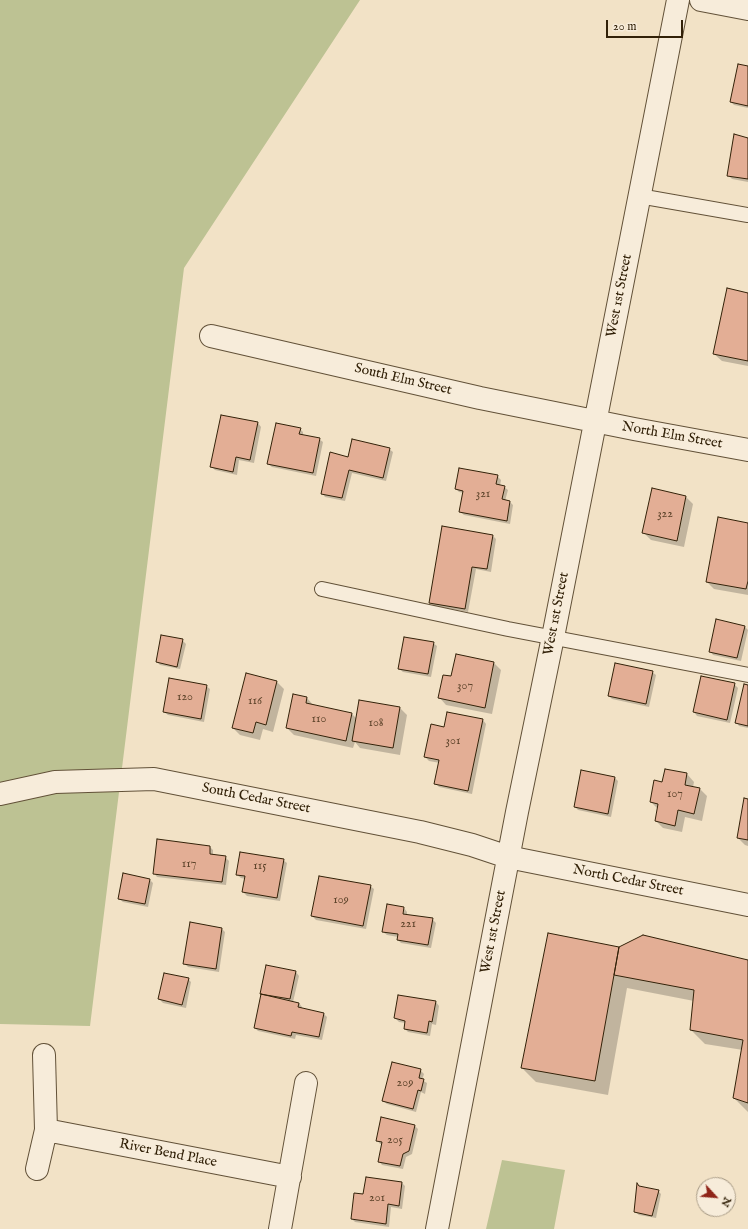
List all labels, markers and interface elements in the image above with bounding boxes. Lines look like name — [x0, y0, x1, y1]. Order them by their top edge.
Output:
scale bar — [608, 12, 685, 38]
text: 20 m — [613, 19, 636, 34]
street label: West 1st Street — [604, 253, 636, 339]
street label: South Elm Street — [353, 361, 453, 399]
street label: North Elm Street — [620, 419, 724, 453]
house number: 321 — [476, 488, 490, 502]
house number: 322 — [657, 508, 673, 522]
street label: West 1st Street — [541, 571, 573, 657]
house number: 307 — [457, 680, 473, 694]
house number: 120 — [177, 691, 193, 705]
house number: 116 — [248, 695, 262, 709]
house number: 110 — [312, 713, 326, 727]
house number: 108 — [368, 717, 384, 731]
house number: 301 — [446, 735, 460, 749]
street label: South Cedar Street — [200, 780, 312, 818]
house number: 107 — [667, 788, 683, 802]
house number: 117 — [182, 858, 196, 872]
house number: 115 — [253, 860, 267, 874]
street label: North Cedar Street — [571, 862, 685, 900]
street label: West 1st Street — [478, 889, 510, 975]
house number: 109 — [333, 894, 349, 908]
house number: 221 — [400, 918, 416, 932]
house number: 209 — [397, 1077, 413, 1091]
house number: 205 — [387, 1134, 403, 1148]
street label: River Bend Place — [118, 1136, 218, 1172]
north arrow — [696, 1177, 736, 1217]
house number: 201 — [369, 1192, 385, 1206]
text: N — [718, 1194, 734, 1209]

